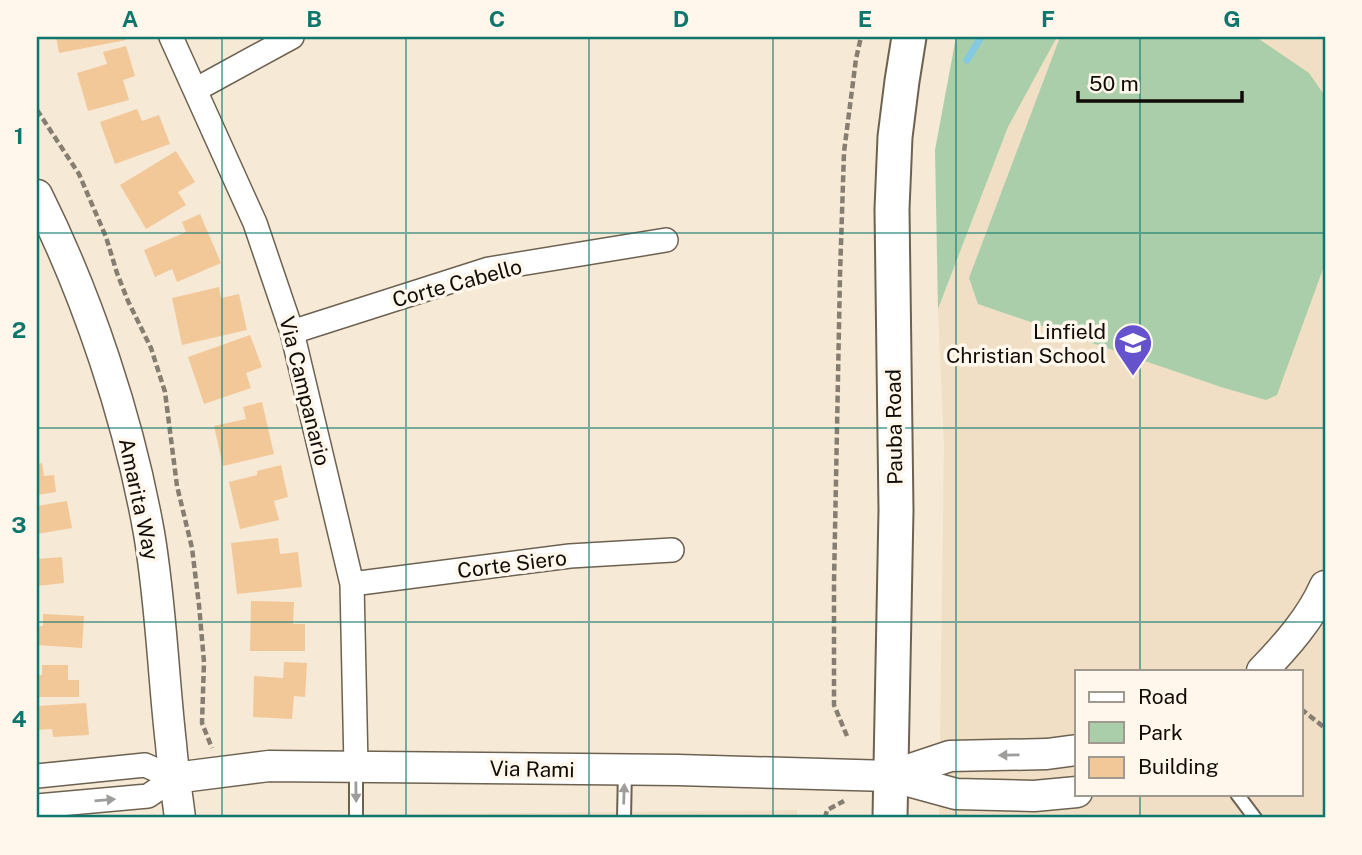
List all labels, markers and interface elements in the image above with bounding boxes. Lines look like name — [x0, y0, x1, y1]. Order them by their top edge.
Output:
text: A — [122, 5, 139, 32]
text: B — [306, 5, 322, 32]
text: C — [489, 5, 505, 32]
text: D — [673, 5, 689, 32]
text: E — [858, 5, 872, 32]
text: F — [1041, 5, 1055, 32]
text: G — [1223, 5, 1241, 32]
scale bar — [1078, 60, 1243, 104]
text: 50 m — [1089, 71, 1139, 96]
text: 1 — [14, 122, 24, 149]
street label: Corte Cabello — [390, 254, 524, 312]
street label: Via Campanario — [274, 314, 336, 468]
text: 2 — [12, 316, 26, 343]
place label: Linfield Christian School — [946, 319, 1106, 368]
school or university icon: Linfield Christian School — [1112, 322, 1154, 377]
street label: Pauba Road — [880, 369, 908, 485]
street label: Amarita Way — [114, 436, 164, 562]
text: 3 — [11, 511, 27, 538]
street label: Corte Siero — [456, 545, 568, 583]
legend — [1075, 670, 1302, 796]
text: Road — [1138, 684, 1188, 709]
text: 4 — [11, 705, 27, 732]
text: Park — [1138, 720, 1183, 745]
one-way arrow — [997, 749, 1019, 761]
text: Building — [1138, 754, 1219, 779]
street label: Via Rami — [489, 756, 575, 782]
one-way arrow — [350, 781, 362, 803]
one-way arrow — [619, 783, 630, 805]
one-way arrow — [94, 794, 116, 805]

